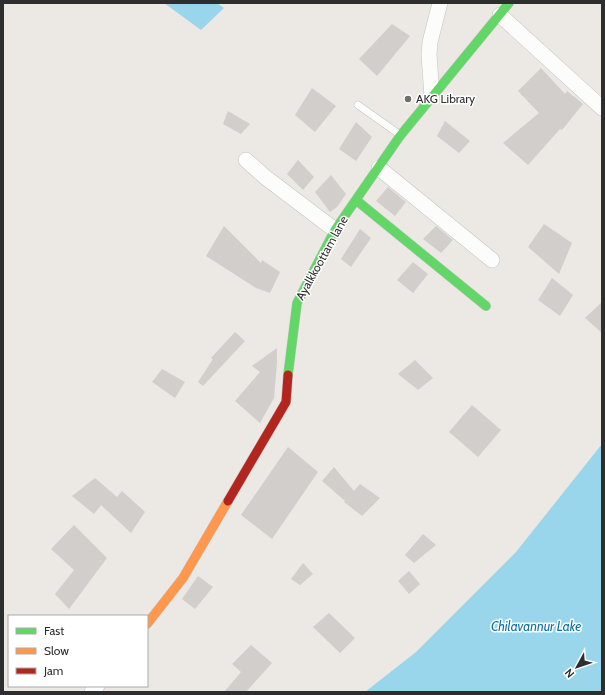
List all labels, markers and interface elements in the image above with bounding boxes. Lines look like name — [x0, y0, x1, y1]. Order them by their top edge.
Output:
place label: AKG Library — [416, 91, 475, 106]
marker: AKG Library — [403, 94, 413, 104]
street label: Ayalkkoottam lane — [292, 213, 351, 302]
legend — [8, 615, 148, 687]
water label: Chilavannur Lake — [491, 618, 581, 634]
text: Fast — [44, 623, 64, 638]
text: Slow — [44, 643, 69, 658]
north arrow — [557, 647, 597, 687]
text: Jam — [43, 663, 63, 678]
text: N — [561, 666, 577, 681]

